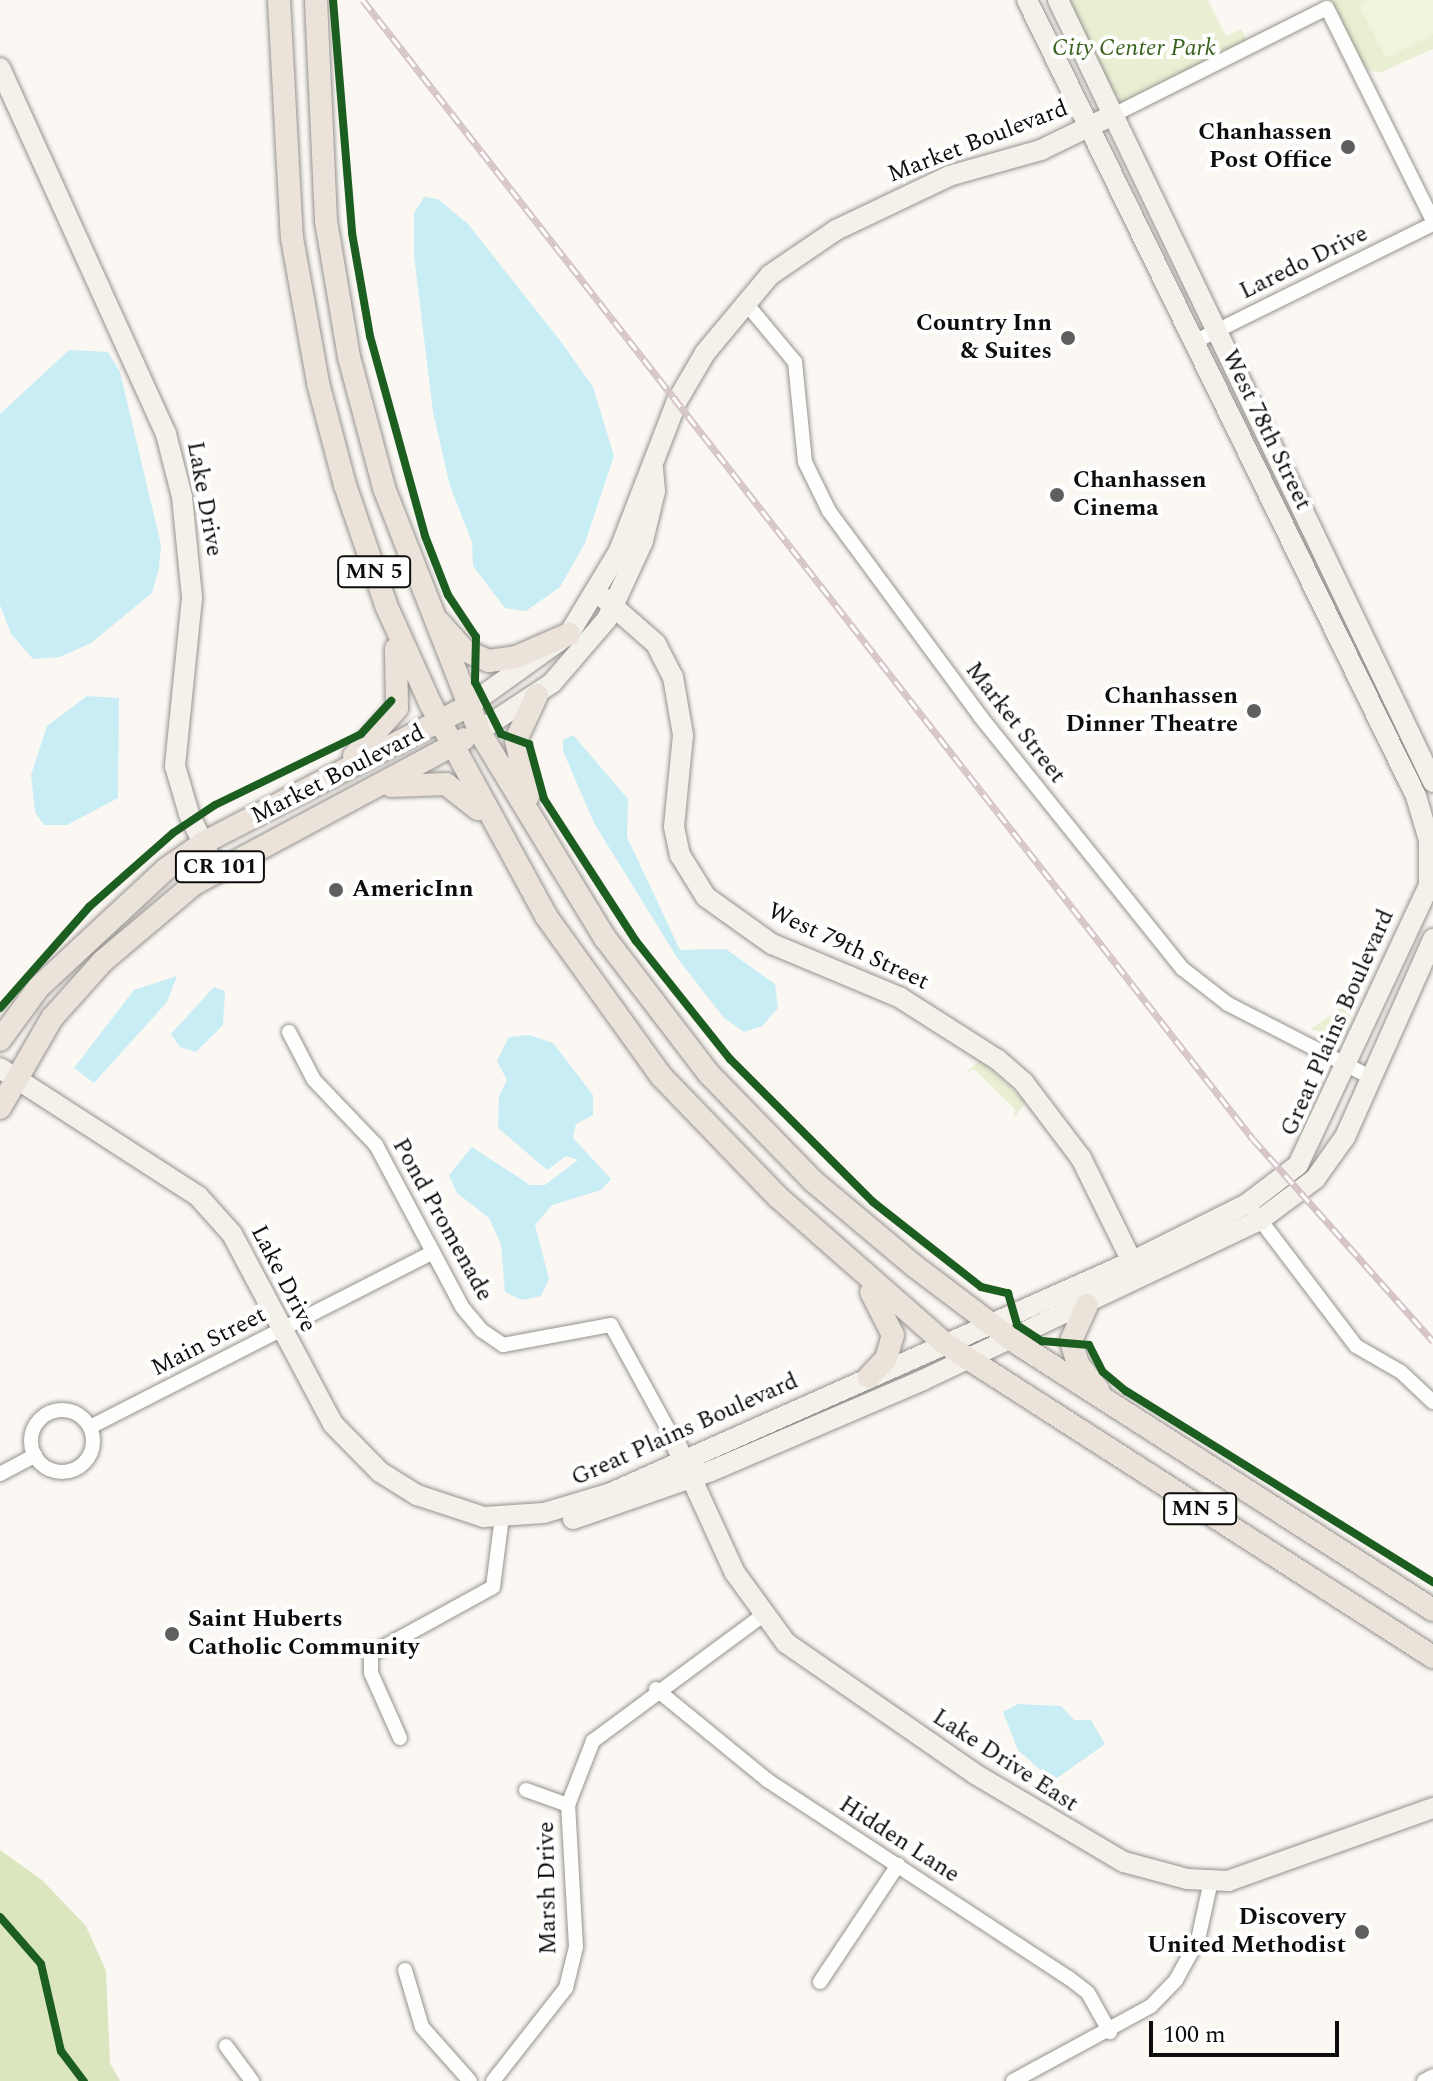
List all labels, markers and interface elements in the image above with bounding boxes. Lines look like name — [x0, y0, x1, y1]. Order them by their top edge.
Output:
park label: City Center Park — [1052, 35, 1216, 63]
street label: Market Boulevard — [884, 94, 1072, 190]
place label: Chanhassen Post Office — [1198, 119, 1332, 175]
marker: Chanhassen Post Office — [1339, 138, 1357, 156]
street label: Laredo Drive — [1235, 220, 1373, 306]
place label: Country Inn & Suites — [916, 310, 1052, 366]
marker: Country Inn & Suites — [1059, 329, 1077, 347]
street label: West 78th Street — [1215, 345, 1317, 515]
street label: Lake Drive — [180, 439, 228, 559]
place label: Chanhassen Cinema — [1073, 467, 1207, 523]
marker: Chanhassen Cinema — [1048, 486, 1066, 504]
road number: MN 5 — [336, 554, 412, 590]
street label: Market Street — [959, 656, 1071, 790]
place label: Chanhassen Dinner Theatre — [1066, 683, 1238, 739]
marker: Chanhassen Dinner Theatre — [1245, 702, 1263, 720]
street label: Market Boulevard — [247, 719, 429, 831]
road number: CR 101 — [174, 849, 266, 885]
place label: AmericInn — [352, 876, 473, 904]
marker: AmericInn — [327, 881, 345, 899]
street label: West 79th Street — [763, 897, 933, 997]
street label: Great Plains Boulevard — [1275, 905, 1401, 1141]
street label: Pond Promenade — [385, 1134, 499, 1306]
street label: Lake Drive — [244, 1221, 322, 1337]
street label: Main Street — [147, 1301, 271, 1383]
street label: Great Plains Boulevard — [567, 1367, 803, 1493]
road number: MN 5 — [1162, 1491, 1238, 1527]
place label: Saint Huberts Catholic Community — [188, 1606, 419, 1662]
marker: Saint Huberts Catholic Community — [163, 1625, 181, 1643]
street label: Lake Drive East — [927, 1703, 1083, 1819]
street label: Hidden Lane — [833, 1790, 965, 1890]
street label: Marsh Drive — [532, 1821, 564, 1955]
place label: Discovery United Methodist — [1147, 1904, 1346, 1960]
marker: Discovery United Methodist — [1353, 1923, 1371, 1941]
scale bar — [1153, 2005, 1343, 2055]
text: 100 m — [1163, 2017, 1226, 2053]

